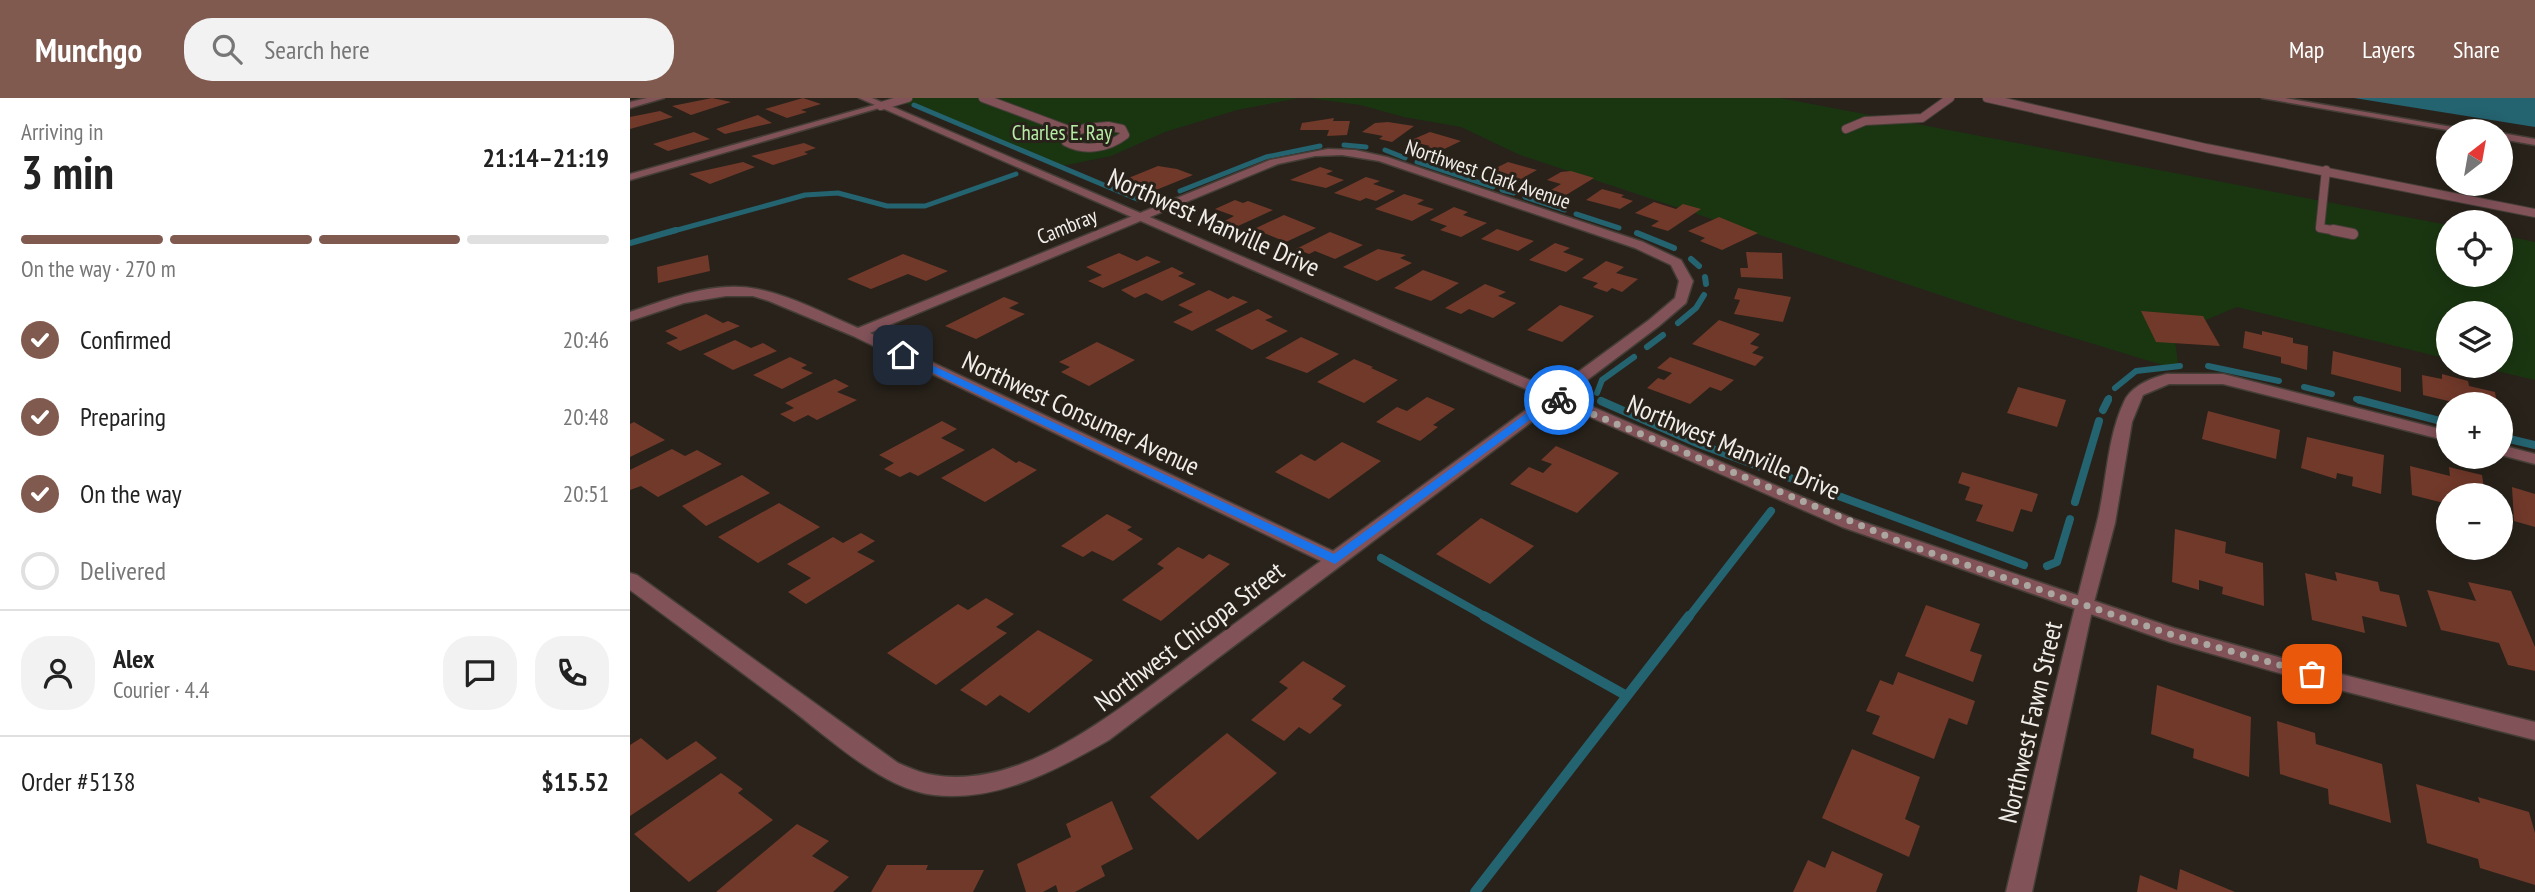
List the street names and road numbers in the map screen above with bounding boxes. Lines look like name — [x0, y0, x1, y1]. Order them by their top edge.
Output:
street label: Northwest Clark Avenue — [1402, 133, 1574, 215]
street label: Northwest Manville Drive — [1103, 160, 1325, 284]
street label: Cambray — [1033, 202, 1101, 250]
street label: Northwest Consumer Avenue — [957, 344, 1205, 482]
street label: Northwest Manville Drive — [1622, 387, 1846, 507]
street label: Northwest Chicopa Street — [1088, 554, 1290, 718]
street label: Northwest Fawn Street — [1991, 618, 2069, 826]

